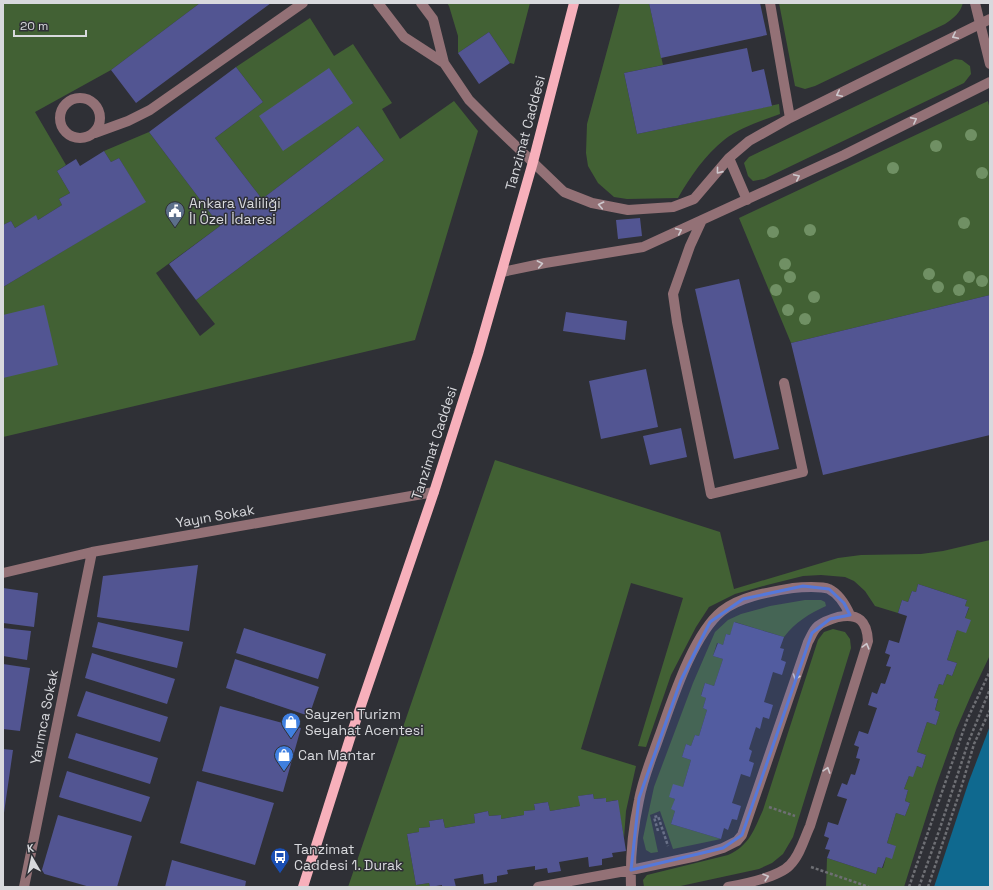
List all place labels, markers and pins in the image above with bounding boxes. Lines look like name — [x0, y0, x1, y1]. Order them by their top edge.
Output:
place label: Ankara Valiliği İl Özel İdaresi — [189, 194, 281, 228]
public building icon: Ankara Valiliği İl Özel İdaresi — [164, 200, 186, 228]
place label: Sayzen Turizm Seyahat Acentesi — [305, 705, 424, 739]
shop icon: Sayzen Turizm Seyahat Acentesi — [280, 711, 302, 739]
shop icon: Can Mantar — [273, 744, 295, 772]
place label: Can Mantar — [298, 746, 376, 764]
place label: Tanzimat Caddesi 1. Durak — [294, 840, 403, 874]
bus stop icon: Tanzimat Caddesi 1. Durak — [269, 846, 291, 874]

